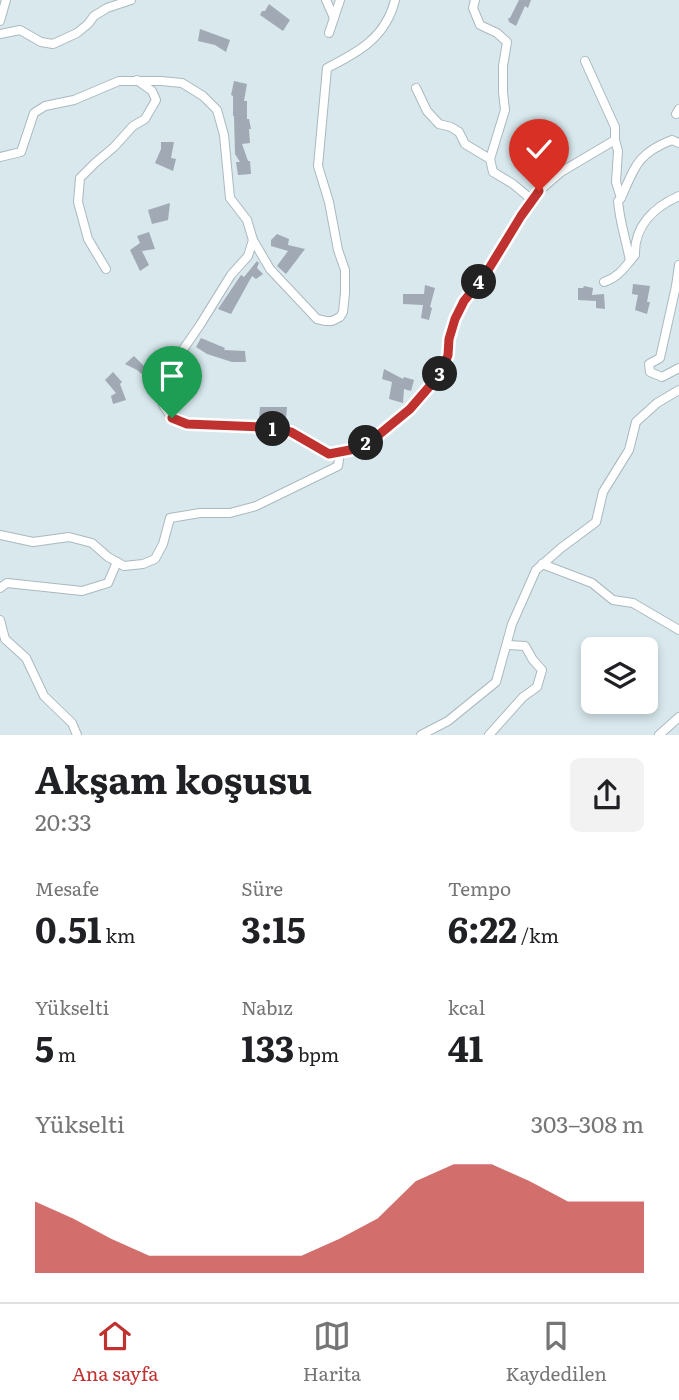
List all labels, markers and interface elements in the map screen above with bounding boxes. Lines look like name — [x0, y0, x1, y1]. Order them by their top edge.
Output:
pin — [509, 119, 569, 191]
icon: check — [520, 130, 558, 168]
pin: 4 — [462, 264, 496, 300]
text: 4 — [473, 267, 484, 295]
pin — [142, 346, 202, 418]
pin: 3 — [422, 356, 458, 392]
icon: arrive — [153, 357, 191, 395]
text: 3 — [434, 359, 445, 387]
pin: 1 — [256, 412, 290, 446]
text: 1 — [269, 414, 276, 442]
pin: 2 — [348, 426, 384, 460]
text: 2 — [360, 428, 371, 456]
map controls — [581, 637, 658, 714]
button: layers — [581, 637, 658, 714]
text: Akşam koşusu — [35, 749, 312, 806]
button: share — [570, 758, 644, 832]
text: 20:33 — [35, 804, 92, 838]
text: Mesafe — [35, 874, 99, 902]
text: Süre — [241, 874, 283, 902]
text: Tempo — [448, 874, 511, 902]
text: 0.51 — [35, 902, 102, 954]
text: 3:15 — [241, 902, 306, 954]
text: 6:22 — [448, 902, 517, 954]
text: km — [102, 921, 135, 949]
text: /km — [517, 921, 559, 949]
text: Yükselti — [35, 993, 109, 1021]
text: Nabız — [241, 993, 293, 1021]
text: kcal — [448, 993, 485, 1021]
text: 5 — [35, 1021, 54, 1073]
text: 133 — [241, 1021, 294, 1073]
text: 41 — [448, 1021, 483, 1073]
text: m — [54, 1040, 76, 1068]
text: bpm — [294, 1040, 339, 1068]
text: Yükselti — [35, 1106, 125, 1140]
text: 303–308 m — [531, 1106, 644, 1140]
tab: Ana sayfa — [72, 1317, 158, 1387]
tab: Harita — [303, 1317, 361, 1387]
tab: Kaydedilen — [505, 1317, 607, 1387]

